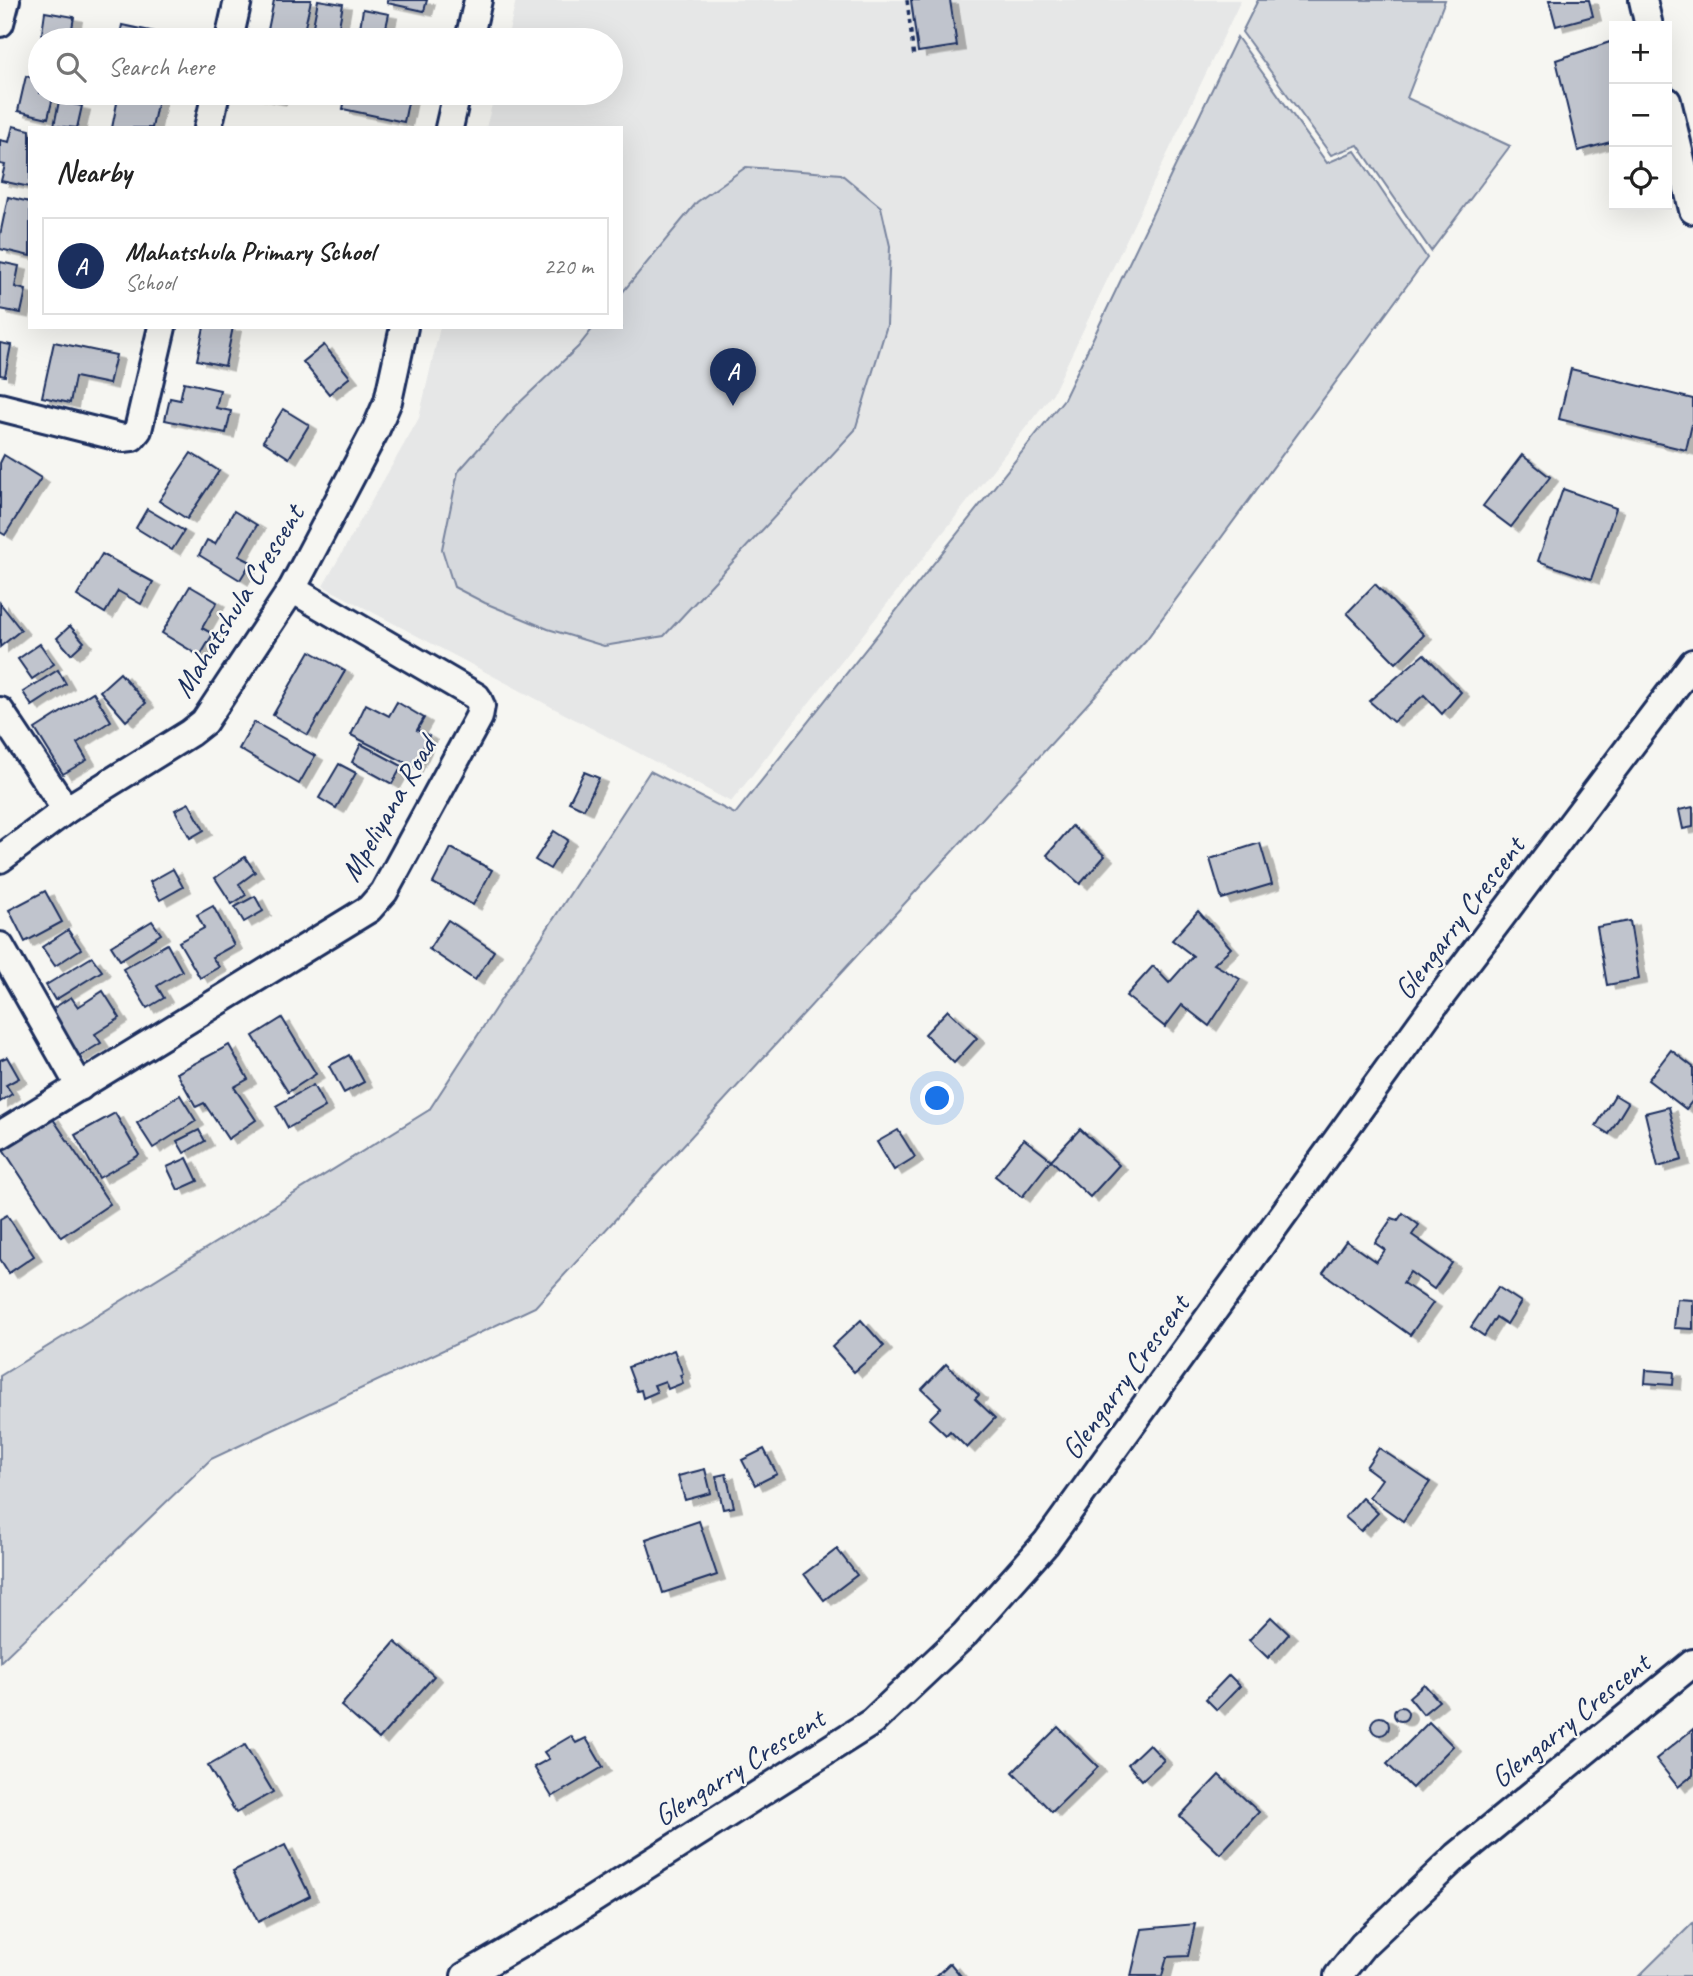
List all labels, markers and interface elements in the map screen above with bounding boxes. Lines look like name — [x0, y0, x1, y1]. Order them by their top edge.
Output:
map controls — [1609, 21, 1672, 210]
button: + — [1609, 21, 1672, 84]
search box — [28, 28, 623, 105]
icon: search — [52, 48, 90, 86]
text: Search here — [108, 50, 214, 83]
button: − — [1609, 84, 1672, 147]
button: locate — [1609, 147, 1672, 210]
text: Nearby — [56, 153, 132, 191]
text: Mahatshula Primary School — [125, 235, 375, 268]
text: A — [75, 252, 87, 281]
text: 220 m — [544, 252, 593, 281]
text: School — [125, 268, 174, 297]
pin: A — [710, 348, 756, 406]
street label: Mahatshula Crescent — [164, 495, 314, 704]
street label: Mpeliyana Road — [331, 726, 447, 888]
street label: Glengarry Crescent — [1385, 827, 1534, 1007]
your location — [920, 1081, 954, 1115]
street label: Glengarry Crescent — [1053, 1285, 1199, 1467]
street label: Glengarry Crescent — [1483, 1642, 1660, 1796]
street label: Glengarry Crescent — [647, 1698, 834, 1835]

